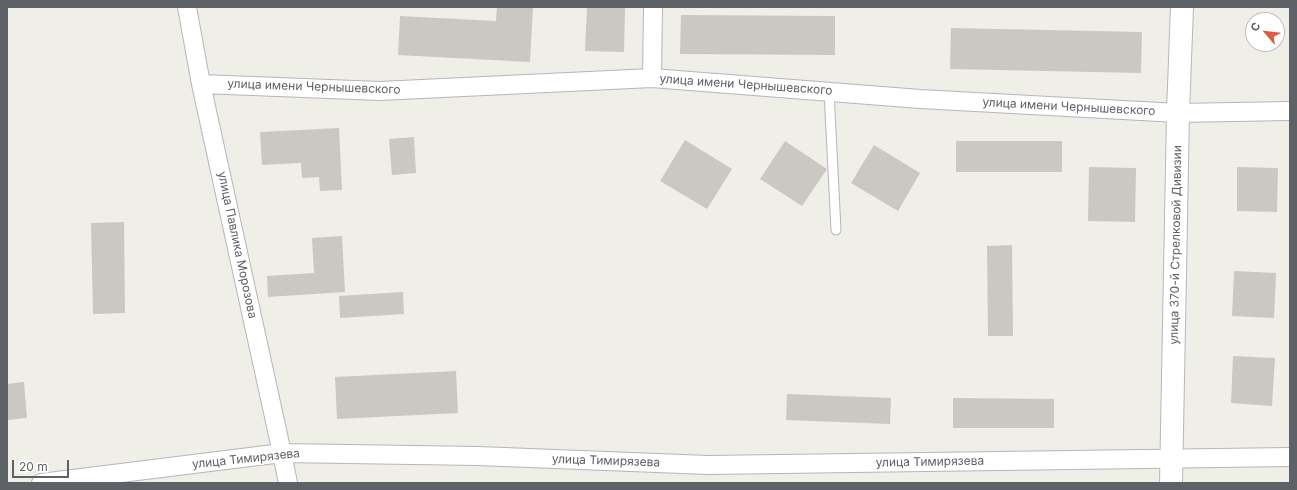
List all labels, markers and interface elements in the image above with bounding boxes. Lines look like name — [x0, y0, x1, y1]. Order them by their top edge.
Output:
north arrow — [1245, 12, 1285, 52]
text: С — [1247, 20, 1263, 34]
street label: улица имени Чернышевского — [659, 72, 833, 98]
street label: улица имени Чернышевского — [227, 77, 401, 97]
street label: улица имени Чернышевского — [982, 95, 1156, 119]
street label: улица 370-й Стрелковой Дивизии — [1167, 145, 1185, 345]
street label: улица Павлика Морозова — [214, 170, 260, 320]
street label: улица Тимирязева — [191, 446, 301, 472]
scale bar — [14, 452, 71, 478]
street label: улица Тимирязева — [552, 452, 660, 470]
street label: улица Тимирязева — [876, 454, 984, 470]
text: 20 m — [19, 459, 48, 474]

